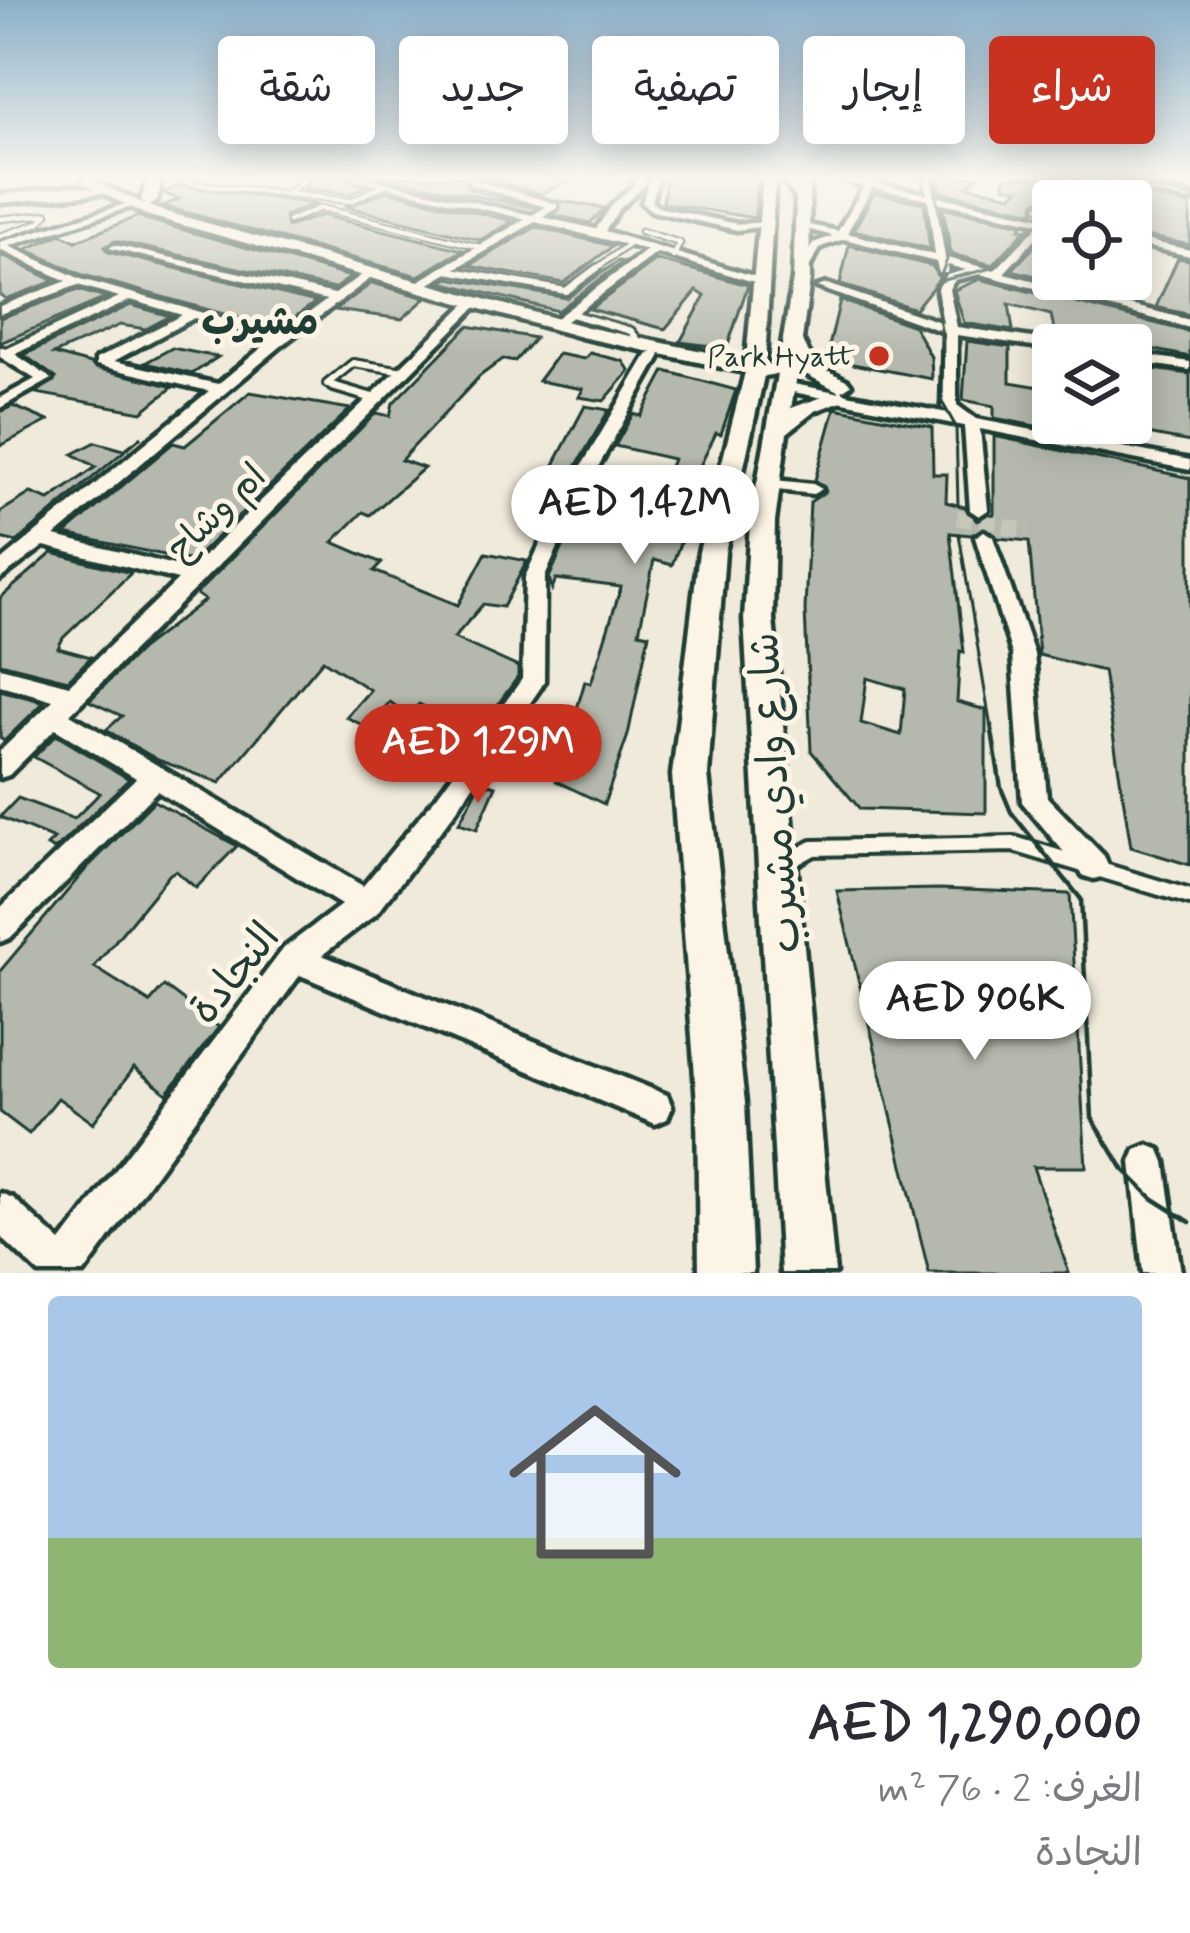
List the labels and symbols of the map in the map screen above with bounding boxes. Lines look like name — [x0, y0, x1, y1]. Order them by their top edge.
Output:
district label: مشيرب — [202, 298, 318, 349]
place label: Park Hyatt — [707, 338, 855, 377]
marker: Park Hyatt — [866, 343, 892, 369]
street label: ام وشاح — [158, 455, 278, 573]
pin: AED 1.42M — [498, 465, 772, 567]
street label: شارع وادي مشيرب — [738, 630, 815, 955]
pin: AED 1.29M — [341, 704, 615, 806]
street label: النجادة — [178, 912, 293, 1036]
pin: AED 906K — [851, 961, 1099, 1063]

